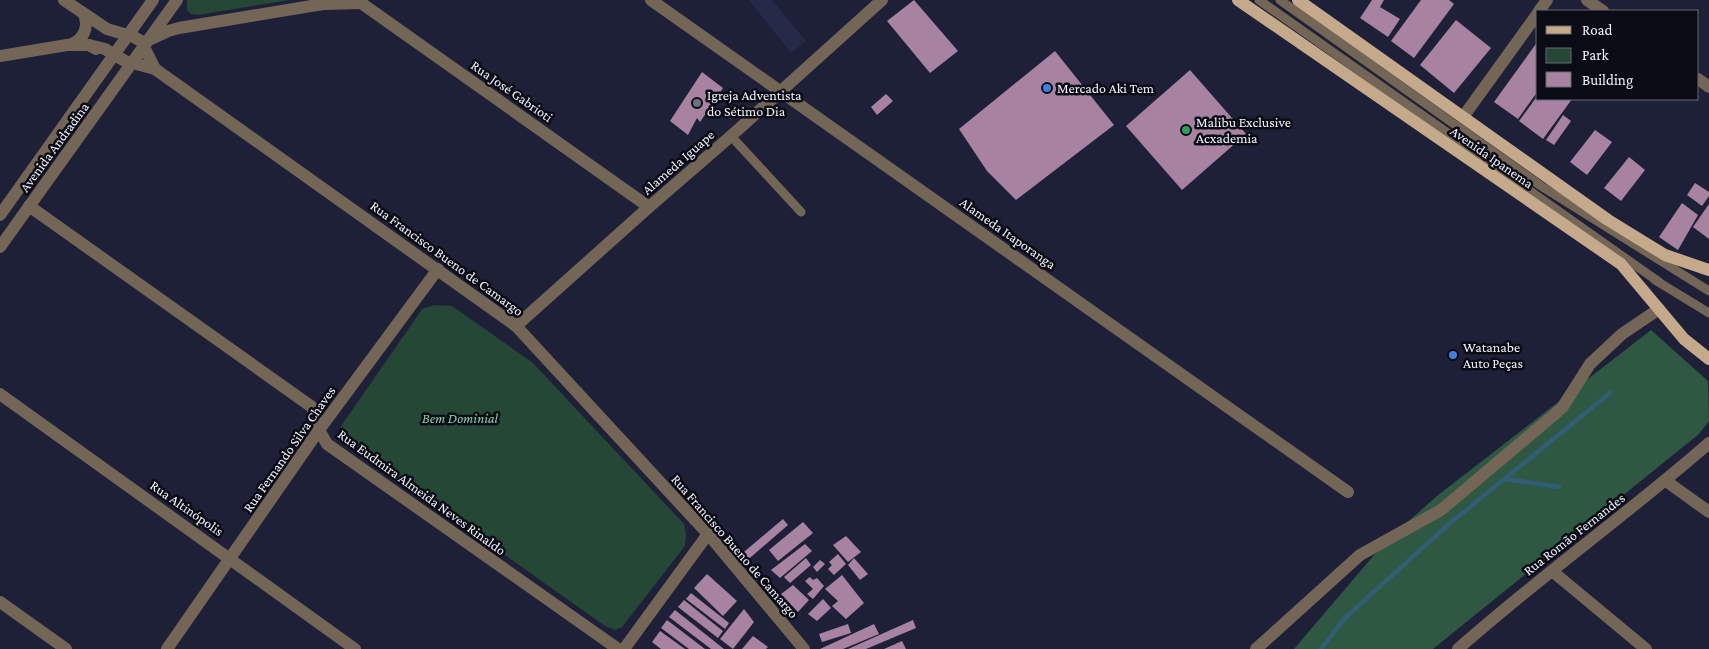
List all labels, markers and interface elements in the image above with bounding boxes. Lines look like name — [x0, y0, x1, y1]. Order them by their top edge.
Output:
legend — [1536, 10, 1699, 100]
text: Road — [1582, 22, 1613, 38]
text: Park — [1582, 47, 1609, 63]
street label: Rua José Gabrioti — [468, 57, 556, 125]
text: Building — [1582, 72, 1633, 89]
place label: Mercado Aki Tem — [1057, 80, 1154, 96]
marker: Mercado Aki Tem — [1041, 82, 1053, 94]
place label: Igreja Adventista do Sétimo Dia — [707, 87, 802, 119]
marker: Igreja Adventista do Sétimo Dia — [691, 97, 703, 109]
street label: Avenida Andradina — [16, 99, 92, 195]
place label: Malibu Exclusive Acxademia — [1196, 114, 1291, 146]
street label: Avenida Ipanema — [1448, 123, 1537, 192]
marker: Malibu Exclusive Acxademia — [1180, 124, 1192, 136]
street label: Alameda Iguape — [639, 126, 717, 198]
street label: Alameda Itaporanga — [957, 194, 1059, 272]
street label: Rua Francisco Bueno de Camargo — [367, 197, 527, 319]
place label: Watanabe Auto Peças — [1463, 339, 1523, 371]
marker: Watanabe Auto Peças — [1447, 349, 1459, 361]
street label: Rua Fernando Silva Chaves — [239, 383, 339, 515]
park label: Bem Dominial — [422, 410, 499, 426]
street label: Rua Eudmira Almeida Neves Rinaldo — [335, 426, 509, 558]
street label: Rua Francisco Bueno de Camargo — [668, 471, 802, 621]
street label: Rua Altinópolis — [147, 477, 227, 539]
street label: Rua Romão Fernandes — [1520, 489, 1628, 579]

